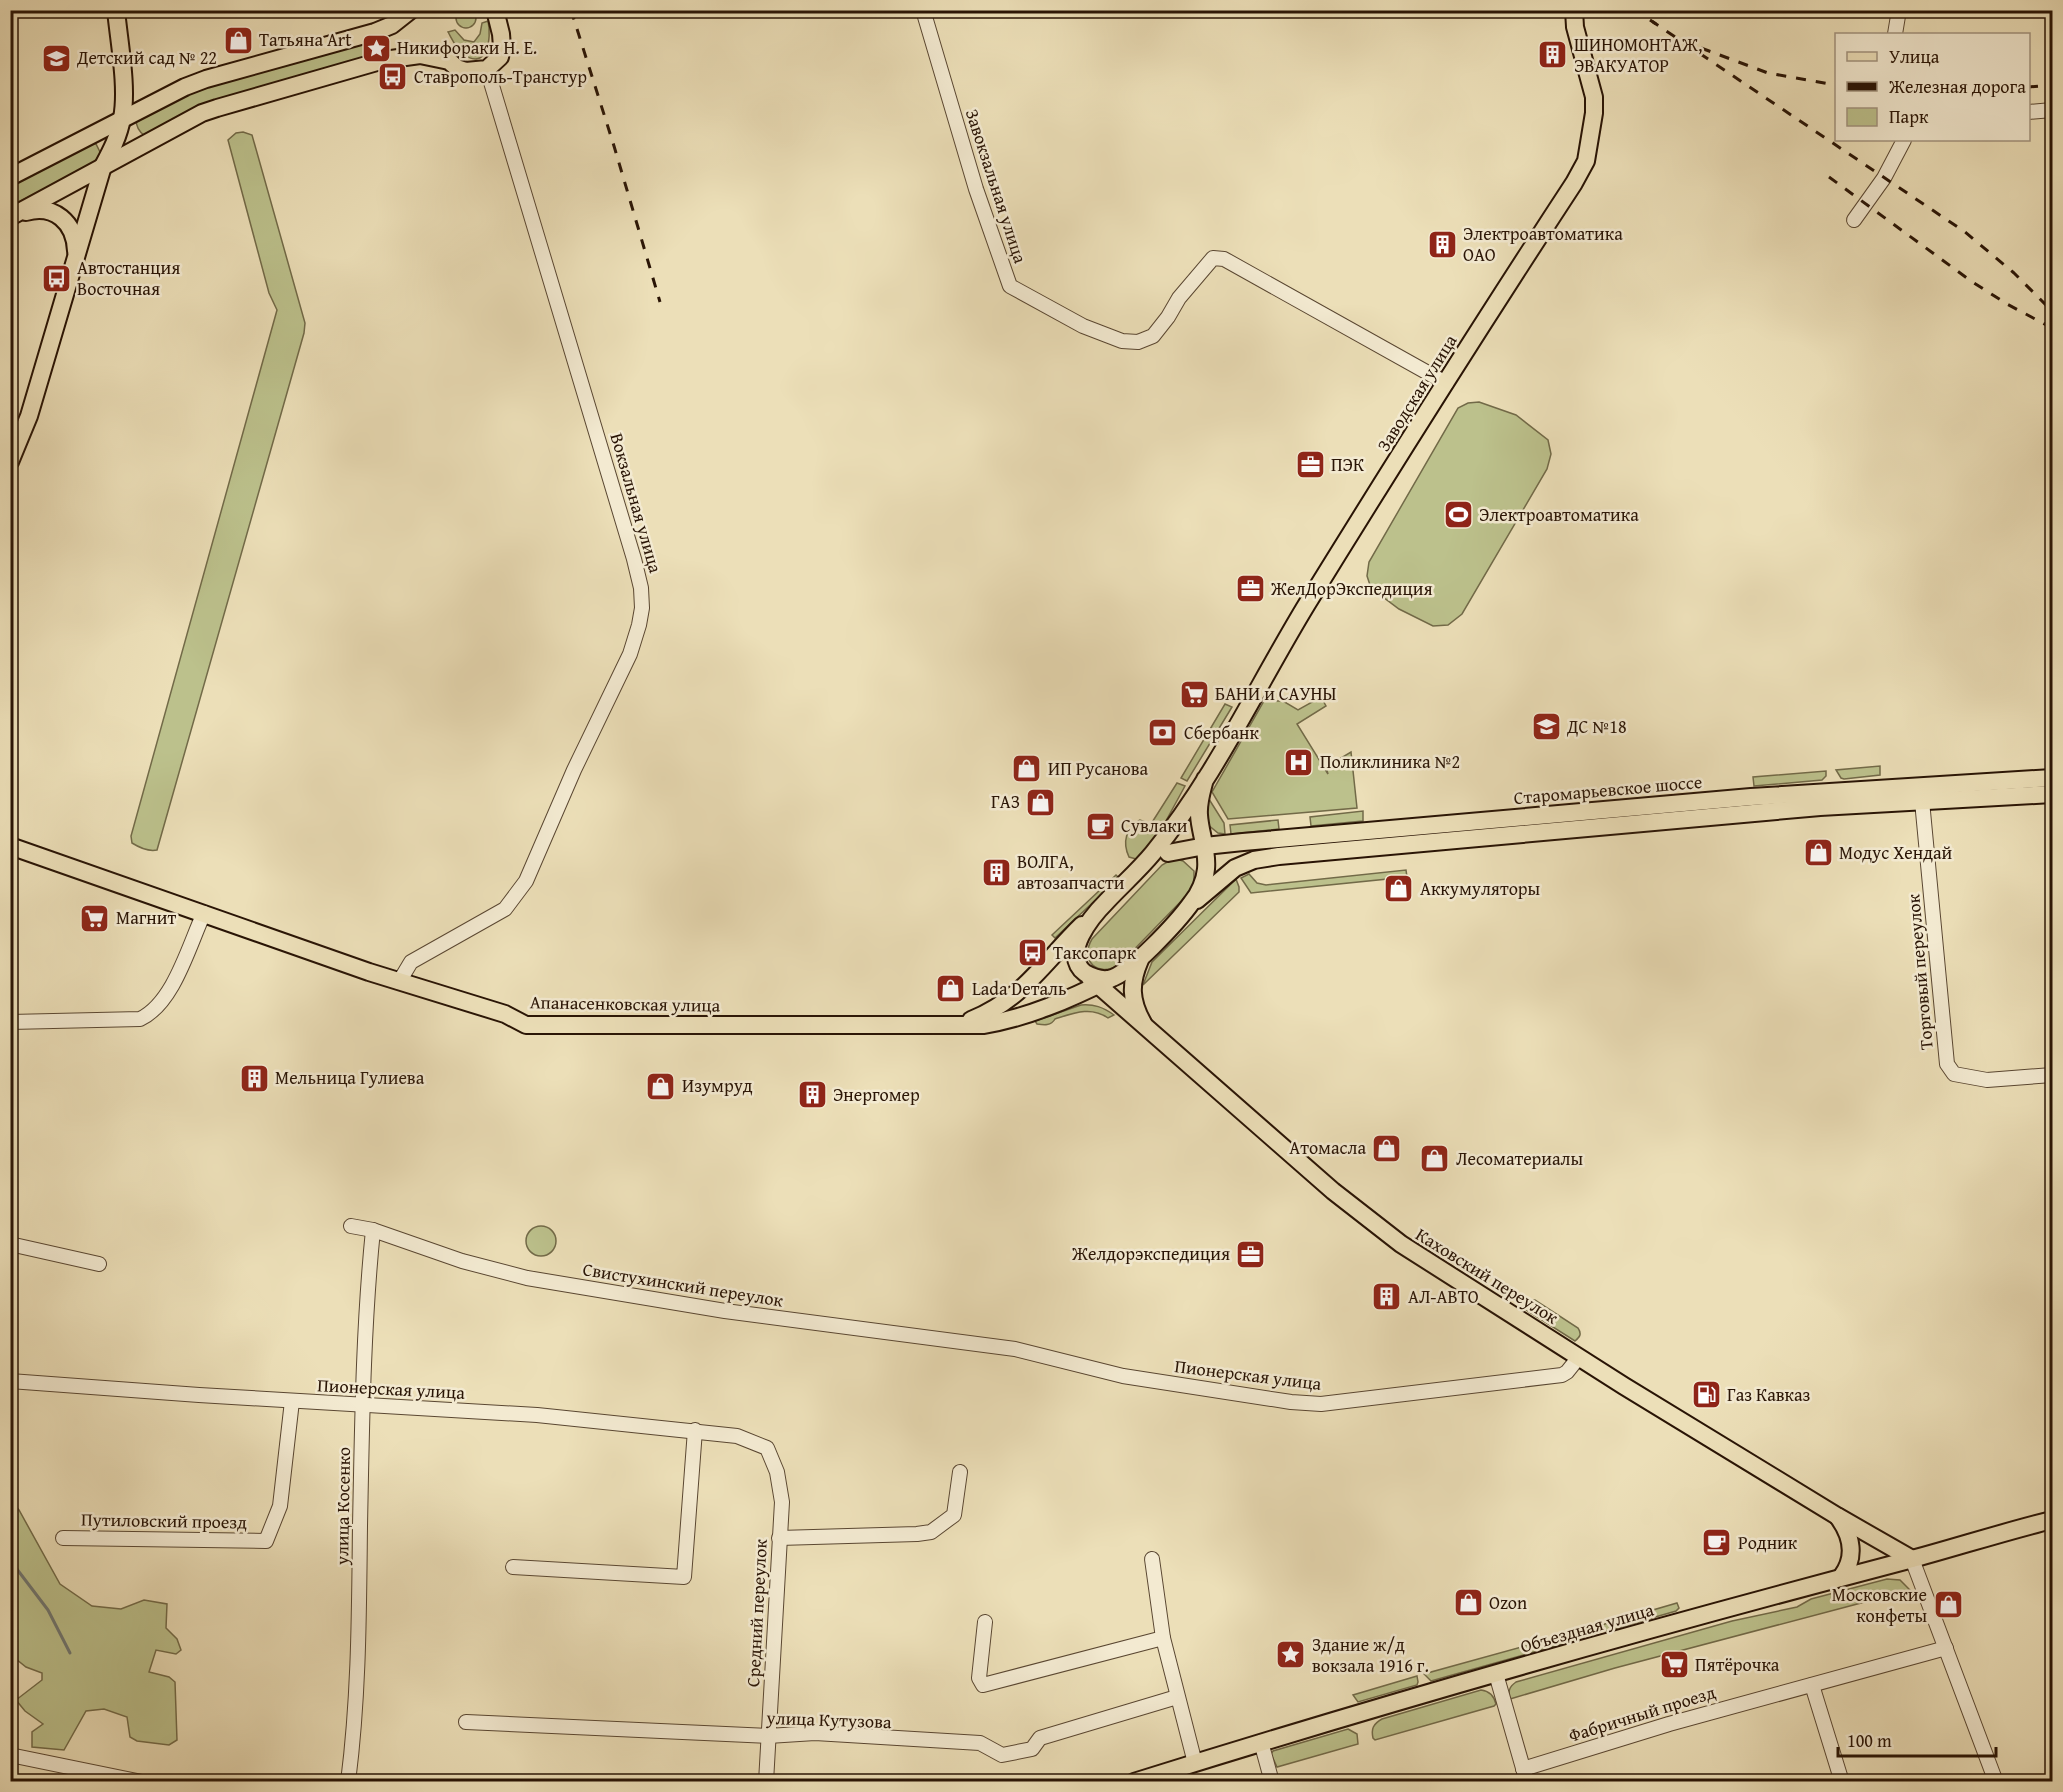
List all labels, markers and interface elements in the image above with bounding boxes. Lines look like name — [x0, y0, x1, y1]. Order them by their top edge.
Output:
shop icon: Татьяна Art — [222, 24, 254, 56]
place label: Татьяна Art — [259, 26, 352, 53]
place label: ШИНОМОНТАЖ, ЭВАКУАТОР — [1574, 31, 1702, 79]
place icon: Никифораки Н. Е. — [360, 32, 392, 64]
legend — [1835, 33, 2030, 141]
place label: Никифораки Н. Е. — [397, 34, 537, 61]
building icon: ШИНОМОНТАЖ, ЭВАКУАТОР — [1537, 39, 1569, 71]
school or university icon: Детский сад № 22 — [40, 42, 72, 74]
text: Улица — [1889, 43, 1940, 70]
place label: Детский сад № 22 — [76, 44, 217, 71]
bus stop icon: Ставрополь-Транстур — [377, 61, 409, 93]
place label: Ставрополь-Транстур — [414, 63, 587, 90]
text: Железная дорога — [1888, 73, 2026, 100]
text: Парк — [1889, 103, 1929, 130]
street label: Завокзальная улица — [959, 105, 1034, 267]
place label: Электроавтоматика ОАО — [1463, 220, 1623, 268]
building icon: Электроавтоматика ОАО — [1426, 228, 1458, 260]
place label: Автостанция Восточная — [77, 254, 180, 302]
bus stop icon: Автостанция Восточная — [40, 262, 72, 294]
street label: Заводская улица — [1370, 329, 1464, 456]
street label: Вокзальная улица — [604, 430, 669, 576]
office icon: ПЭК — [1294, 449, 1326, 481]
place label: ПЭК — [1331, 451, 1364, 478]
sports icon: Электроавтоматика — [1442, 499, 1474, 531]
place label: Электроавтоматика — [1479, 501, 1639, 528]
office icon: ЖелДорЭкспедиция — [1234, 573, 1266, 605]
place label: ЖелДорЭкспедиция — [1270, 575, 1433, 602]
supermarket icon: БАНИ и САУНЫ — [1178, 678, 1210, 710]
place label: БАНИ и САУНЫ — [1215, 680, 1336, 707]
school or university icon: ДС №18 — [1530, 711, 1562, 743]
place label: ДС №18 — [1566, 713, 1627, 740]
bank icon: Сбербанк — [1147, 717, 1179, 749]
place label: Сбербанк — [1184, 719, 1259, 746]
hospital icon: Поликлиника №2 — [1283, 746, 1315, 778]
place label: Поликлиника №2 — [1320, 748, 1460, 775]
shop icon: ИП Русанова — [1011, 753, 1043, 785]
place label: ИП Русанова — [1048, 755, 1148, 782]
street label: Старомарьевское шоссе — [1513, 768, 1703, 811]
shop icon: ГАЗ — [1025, 786, 1057, 818]
place label: ГАЗ — [991, 788, 1020, 815]
cafe icon: Сувлаки — [1084, 810, 1116, 842]
place label: Сувлаки — [1121, 812, 1188, 839]
shop icon: Модус Хендай — [1802, 837, 1834, 869]
place label: Модус Хендай — [1839, 839, 1953, 866]
place label: ВОЛГА, автозапчасти — [1017, 848, 1125, 896]
building icon: ВОЛГА, автозапчасти — [980, 856, 1012, 888]
shop icon: Аккумуляторы — [1383, 873, 1415, 905]
place label: Аккумуляторы — [1420, 875, 1541, 902]
street label: Торговый переулок — [1899, 892, 1940, 1051]
supermarket icon: Магнит — [79, 902, 111, 934]
place label: Магнит — [116, 904, 176, 931]
bus stop icon: Таксопарк — [1016, 937, 1048, 969]
place label: Таксопарк — [1053, 939, 1137, 966]
shop icon: Lada Dеталь — [935, 973, 967, 1005]
place label: Lada Dеталь — [972, 975, 1066, 1002]
street label: Апанасенковская улица — [530, 988, 721, 1019]
building icon: Мельница Гулиева — [238, 1062, 270, 1094]
place label: Мельница Гулиева — [275, 1064, 425, 1091]
shop icon: Изумруд — [645, 1070, 677, 1102]
place label: Изумруд — [682, 1072, 753, 1099]
building icon: Энергомер — [796, 1079, 828, 1111]
place label: Энергомер — [833, 1081, 920, 1108]
shop icon: Атомасла — [1371, 1132, 1403, 1164]
place label: Атомасла — [1289, 1134, 1366, 1161]
shop icon: Лесоматериалы — [1419, 1143, 1451, 1175]
place label: Лесоматериалы — [1456, 1145, 1584, 1172]
street label: Каховский переулок — [1411, 1221, 1564, 1331]
office icon: Желдорэкспедиция — [1235, 1238, 1267, 1270]
place label: Желдорэкспедиция — [1071, 1240, 1230, 1267]
street label: Свистухинский переулок — [581, 1255, 786, 1314]
building icon: АЛ-АВТО — [1371, 1281, 1403, 1313]
place label: АЛ-АВТО — [1408, 1283, 1479, 1310]
street label: Пионерская улица — [1173, 1352, 1323, 1397]
street label: Пионерская улица — [317, 1371, 466, 1406]
fuel station icon: Газ Кавказ — [1690, 1379, 1722, 1411]
place label: Газ Кавказ — [1727, 1381, 1810, 1408]
street label: улица Косенко — [328, 1447, 357, 1566]
street label: Путиловский проезд — [81, 1506, 247, 1535]
cafe icon: Родник — [1701, 1527, 1733, 1559]
place label: Родник — [1738, 1529, 1798, 1556]
street label: Средний переулок — [739, 1538, 774, 1688]
place label: Московские конфеты — [1832, 1581, 1927, 1629]
shop icon: Ozon — [1452, 1587, 1484, 1619]
place label: Ozon — [1489, 1589, 1527, 1616]
shop icon: Московские конфеты — [1932, 1589, 1964, 1621]
street label: Объездная улица — [1517, 1595, 1657, 1659]
place label: Здание ж/д вокзала 1916 г. — [1312, 1631, 1429, 1679]
place icon: Здание ж/д вокзала 1916 г. — [1275, 1639, 1307, 1671]
supermarket icon: Пятёрочка — [1658, 1649, 1690, 1681]
place label: Пятёрочка — [1695, 1651, 1780, 1678]
street label: Фабричный проезд — [1565, 1678, 1719, 1749]
street label: улица Кутузова — [765, 1704, 892, 1735]
scale bar — [1838, 1720, 1996, 1758]
text: 100 m — [1847, 1727, 1892, 1754]

